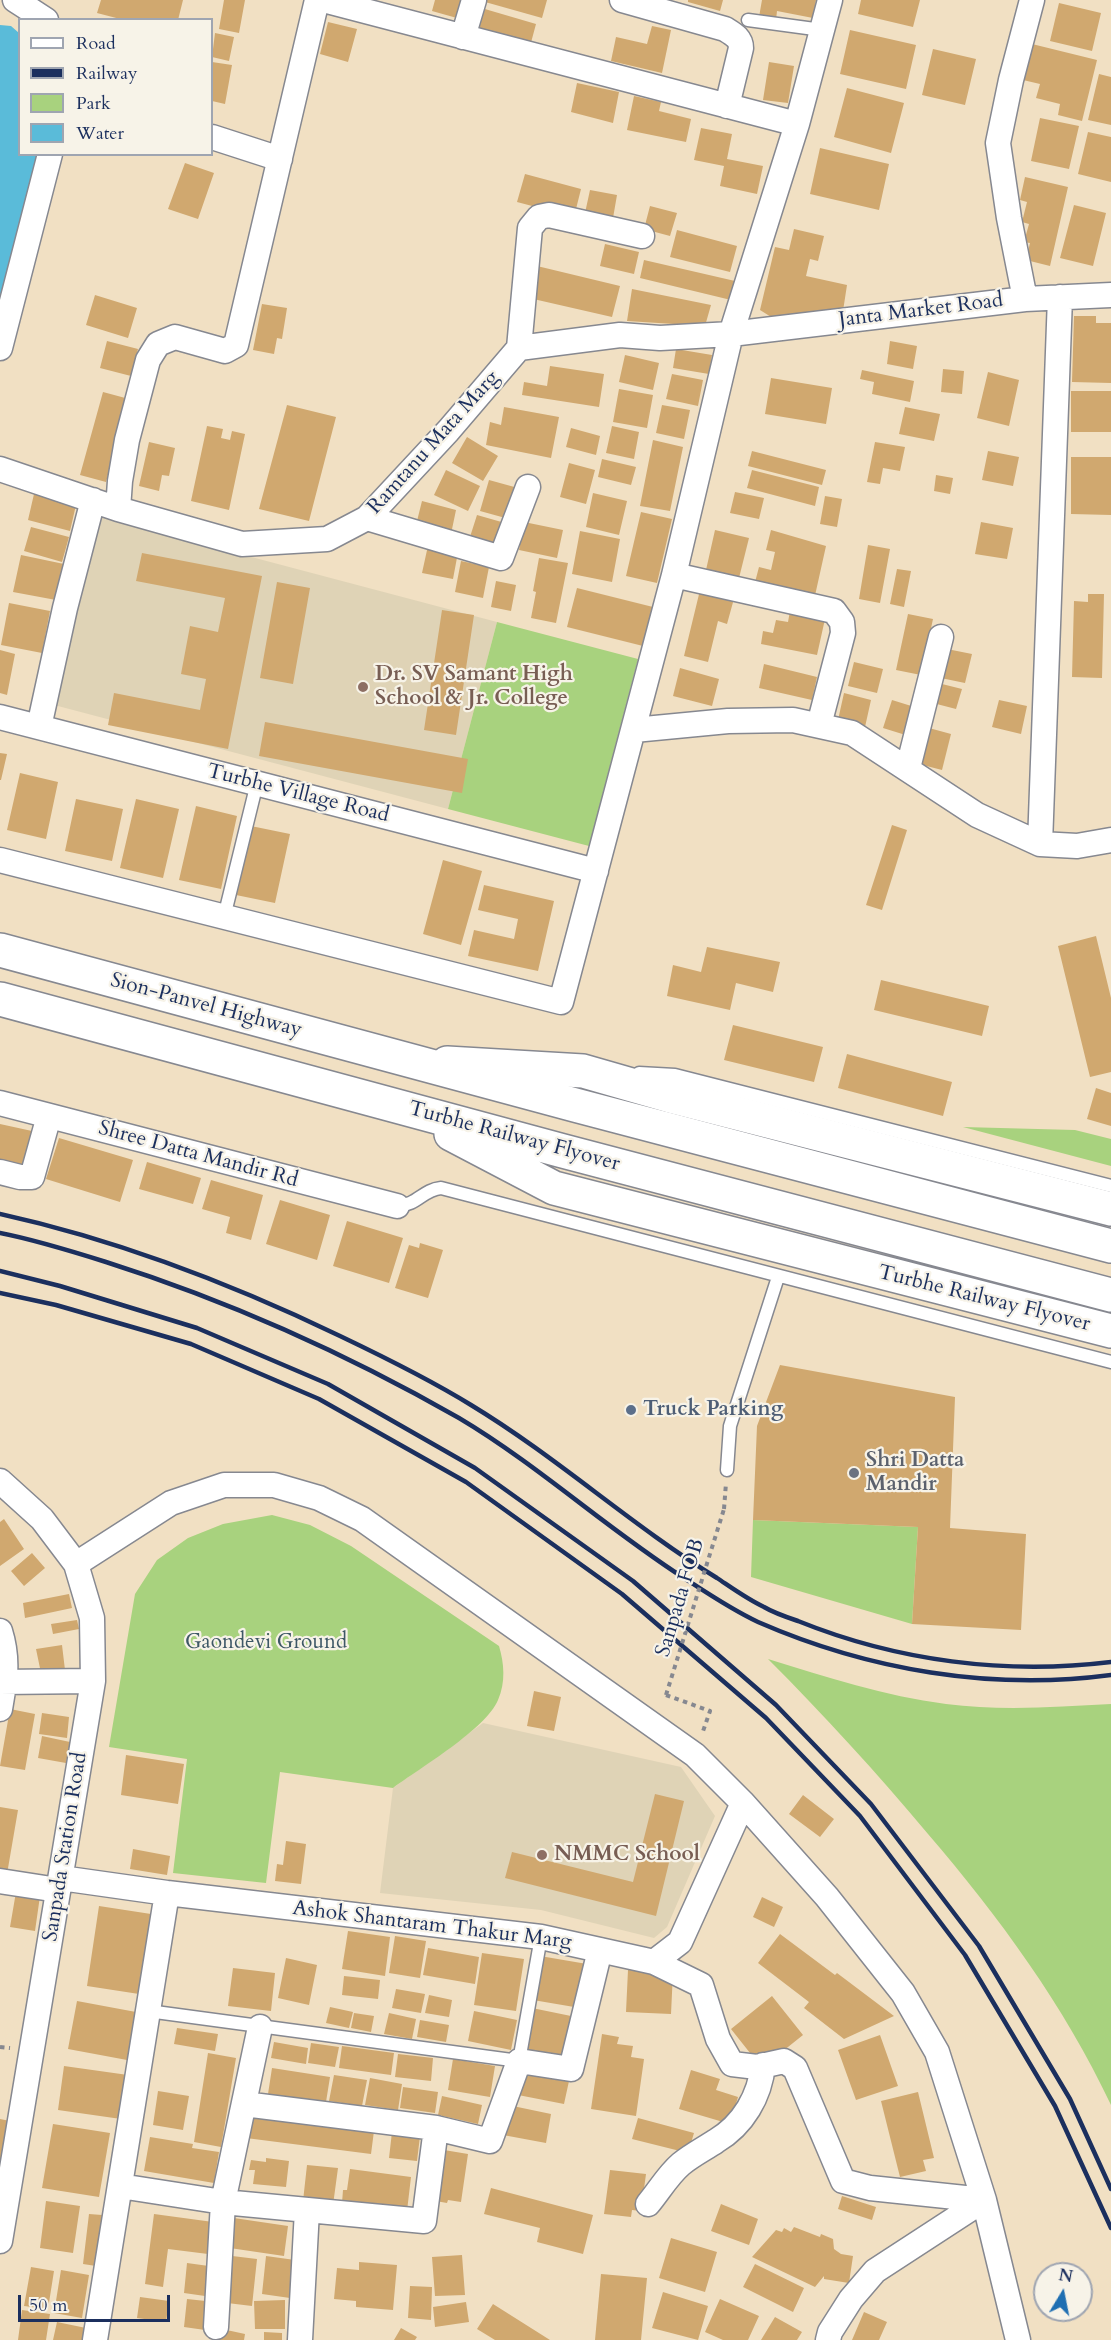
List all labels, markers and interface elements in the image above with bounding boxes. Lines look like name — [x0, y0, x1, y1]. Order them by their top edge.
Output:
legend — [18, 18, 213, 156]
text: Road — [76, 31, 116, 56]
text: Railway — [76, 61, 138, 86]
text: Park — [76, 91, 111, 116]
text: Water — [76, 121, 124, 146]
street label: Janta Market Road — [837, 288, 1005, 334]
street label: Ramtanu Mata Marg — [363, 366, 505, 520]
place label: Dr. SV Samant High School & Jr. College — [375, 662, 573, 712]
marker: Dr. SV Samant High School & Jr. College — [356, 680, 370, 694]
street label: Turbhe Village Road — [204, 759, 392, 829]
street label: Sion-Panvel Highway — [107, 968, 305, 1044]
street label: Turbhe Railway Flyover — [406, 1097, 622, 1177]
street label: Shree Datta Mandir Rd — [96, 1116, 300, 1194]
street label: Turbhe Railway Flyover — [875, 1260, 1093, 1338]
place label: Truck Parking — [643, 1397, 783, 1423]
marker: Truck Parking — [624, 1403, 638, 1417]
place label: Shri Datta Mandir — [866, 1448, 965, 1498]
marker: Shri Datta Mandir — [847, 1466, 861, 1480]
street label: Sanpada FOB — [651, 1536, 711, 1660]
park label: Gaondevi Ground — [185, 1630, 347, 1656]
street label: Sanpada Station Road — [39, 1750, 93, 1944]
place label: NMMC School — [554, 1842, 700, 1868]
marker: NMMC School — [535, 1848, 549, 1862]
street label: Ashok Shantaram Thakur Marg — [291, 1896, 573, 1956]
north arrow — [1033, 2262, 1093, 2322]
text: N — [1057, 2264, 1075, 2288]
scale bar — [21, 2283, 172, 2321]
text: 50 m — [29, 2293, 68, 2318]

